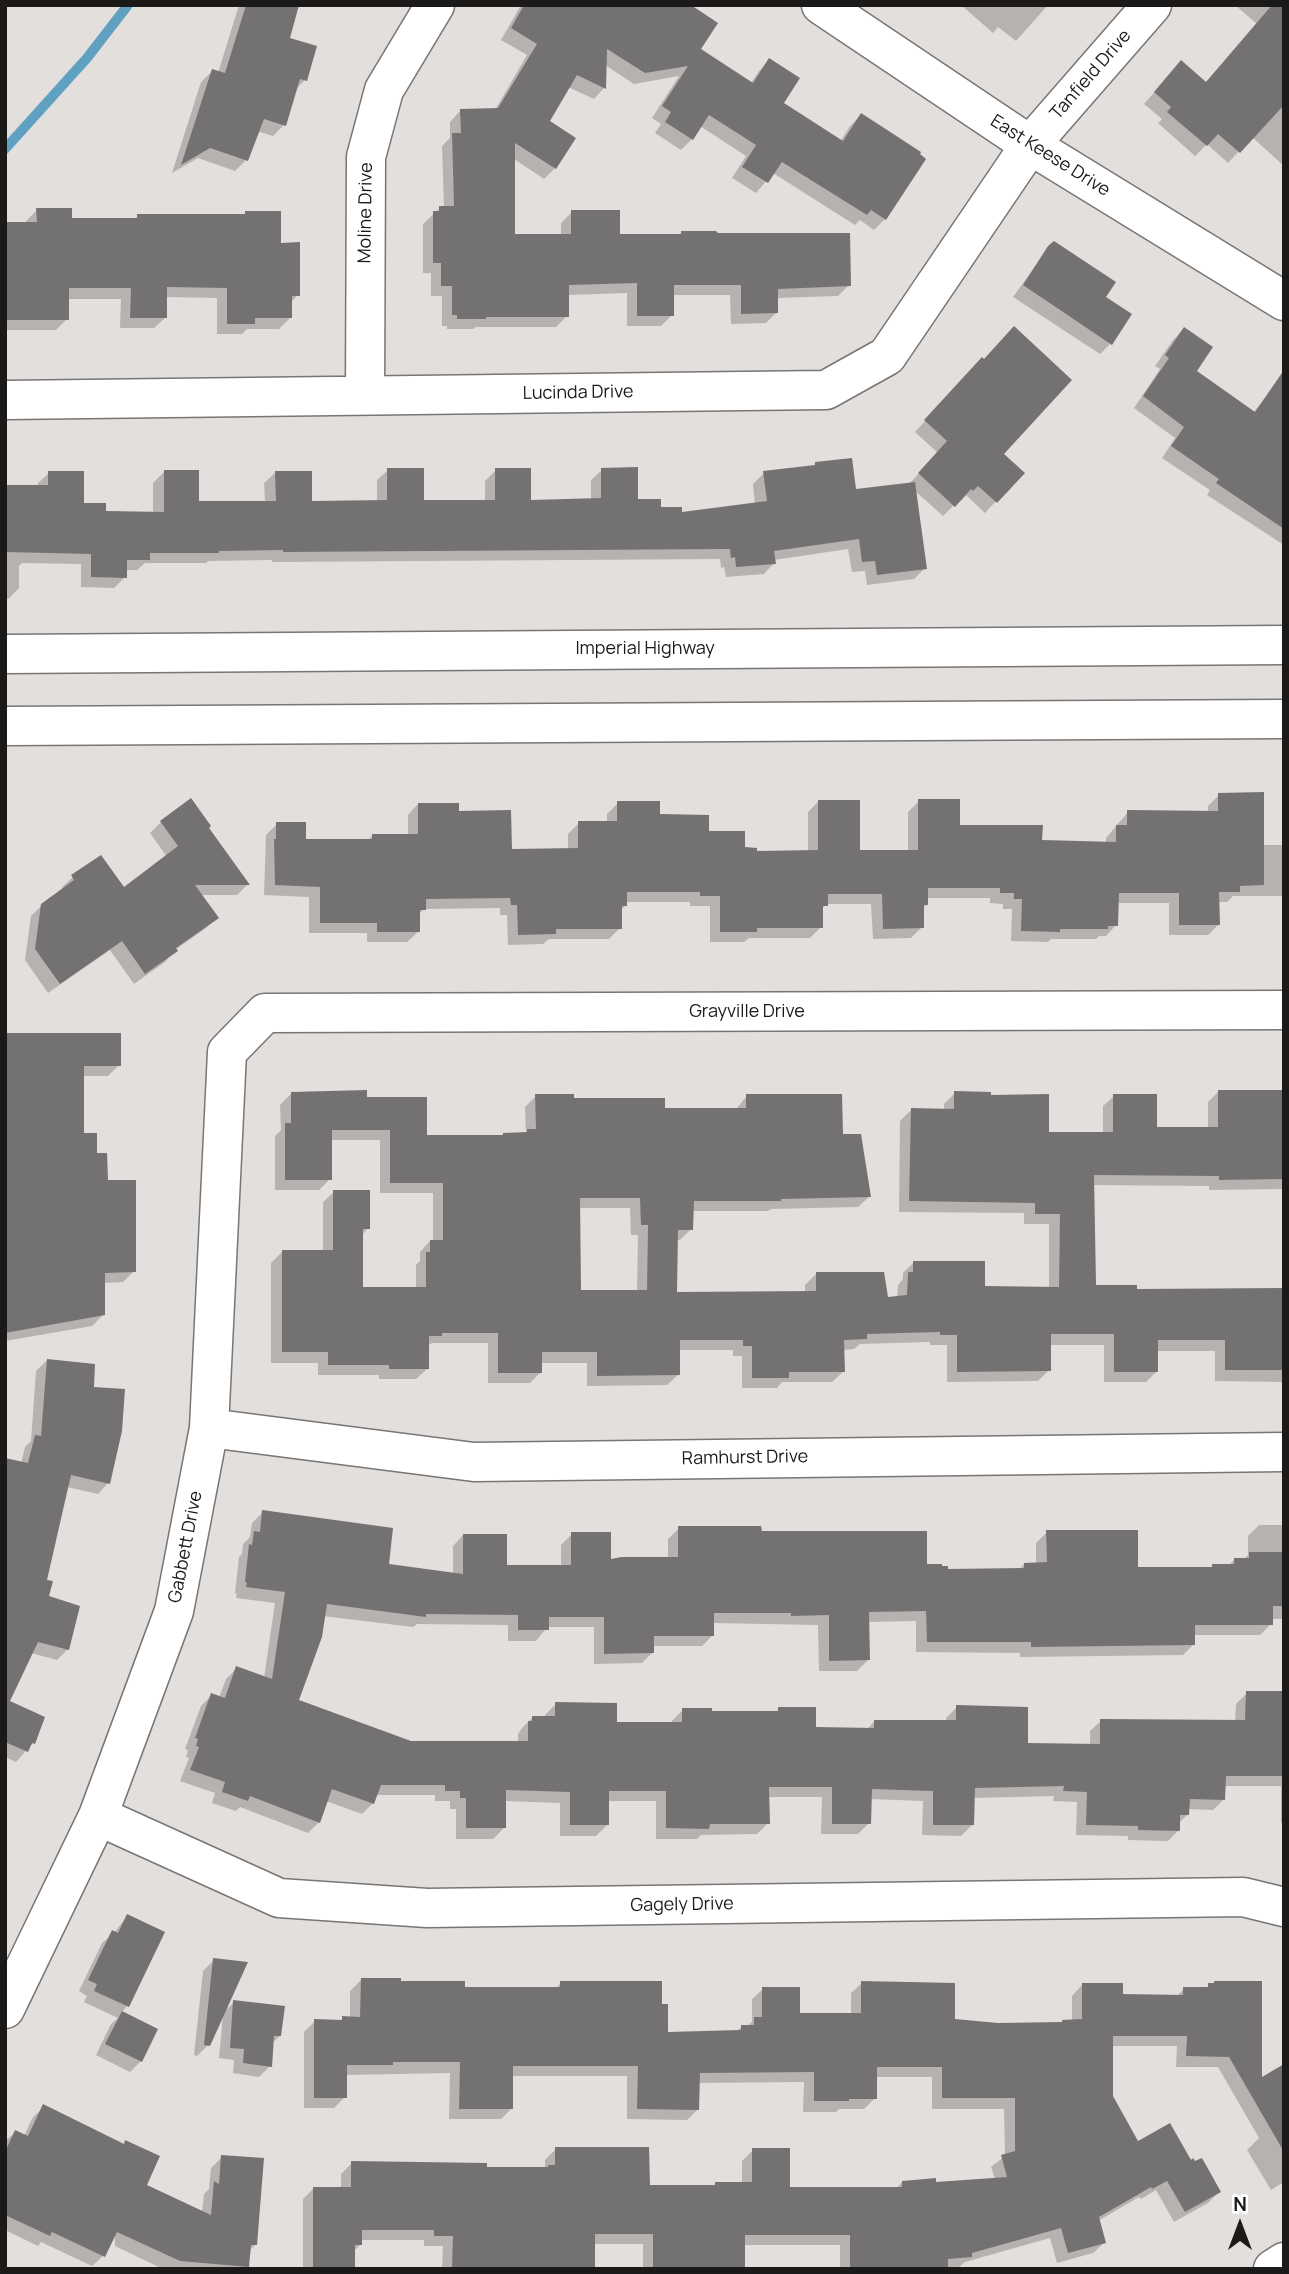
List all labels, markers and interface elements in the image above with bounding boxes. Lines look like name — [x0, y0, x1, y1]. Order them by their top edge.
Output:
street label: Tanfield Drive — [1046, 26, 1136, 124]
street label: East Keese Drive — [986, 110, 1114, 202]
street label: Moline Drive — [354, 162, 378, 264]
street label: Lucinda Drive — [522, 381, 634, 405]
street label: Imperial Highway — [575, 638, 715, 660]
street label: Grayville Drive — [689, 1001, 805, 1023]
street label: Ramhurst Drive — [682, 1446, 808, 1470]
street label: Gabbett Drive — [165, 1489, 207, 1605]
street label: Gagely Drive — [630, 1893, 734, 1917]
north arrow — [1205, 2190, 1275, 2260]
text: N — [1233, 2191, 1247, 2217]

